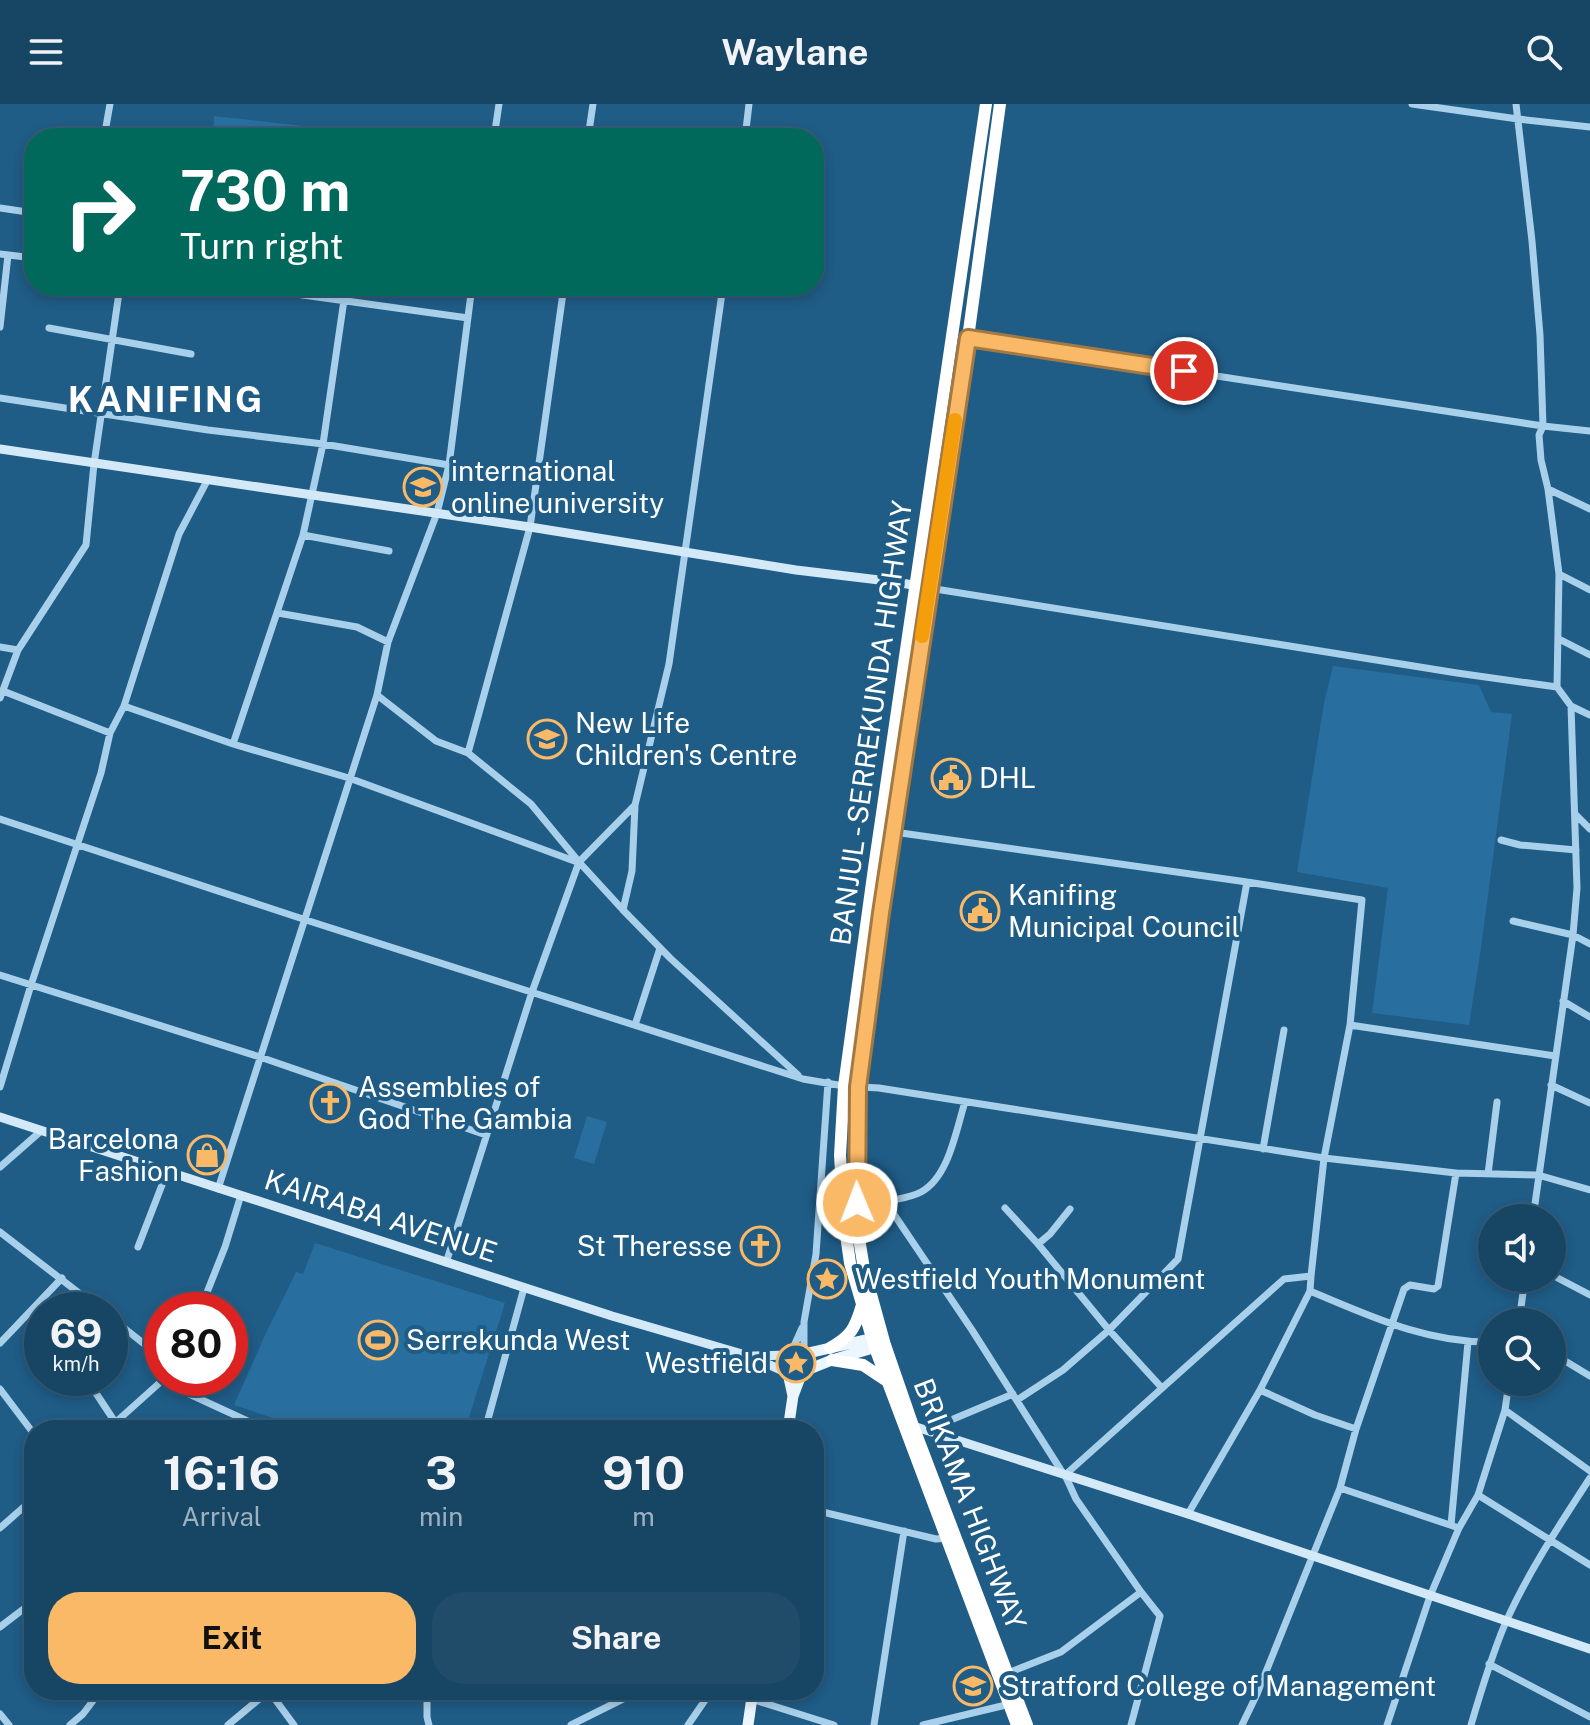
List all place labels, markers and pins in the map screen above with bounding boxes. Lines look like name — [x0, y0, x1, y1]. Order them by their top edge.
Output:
pin — [1150, 337, 1218, 405]
place label: international online university — [451, 454, 664, 519]
school or university icon: international online university — [402, 466, 444, 508]
place label: New Life Children's Centre — [575, 706, 797, 771]
school or university icon: New Life Children's Centre — [526, 718, 568, 760]
public building icon: DHL — [930, 757, 972, 799]
place label: DHL — [979, 761, 1036, 794]
place label: Kanifing Municipal Council — [1008, 878, 1240, 943]
public building icon: Kanifing Municipal Council — [959, 890, 1001, 932]
place label: Assemblies of God The Gambia — [358, 1070, 572, 1135]
church icon: Assemblies of God The Gambia — [309, 1082, 351, 1124]
place label: Barcelona Fashion — [48, 1122, 179, 1187]
shop icon: Barcelona Fashion — [186, 1134, 228, 1176]
church icon: St Theresse — [739, 1225, 781, 1267]
place label: St Theresse — [577, 1229, 732, 1262]
place icon: Westfield Youth Monument — [806, 1258, 848, 1300]
place label: Westfield Youth Monument — [855, 1262, 1205, 1295]
sports icon: Serrekunda West — [357, 1319, 399, 1361]
place label: Serrekunda West — [406, 1323, 630, 1356]
place icon: Westfield — [775, 1342, 817, 1384]
place label: Westfield — [645, 1346, 768, 1379]
school or university icon: Stratford College of Management — [952, 1665, 994, 1707]
place label: Stratford College of Management — [1001, 1669, 1436, 1702]

